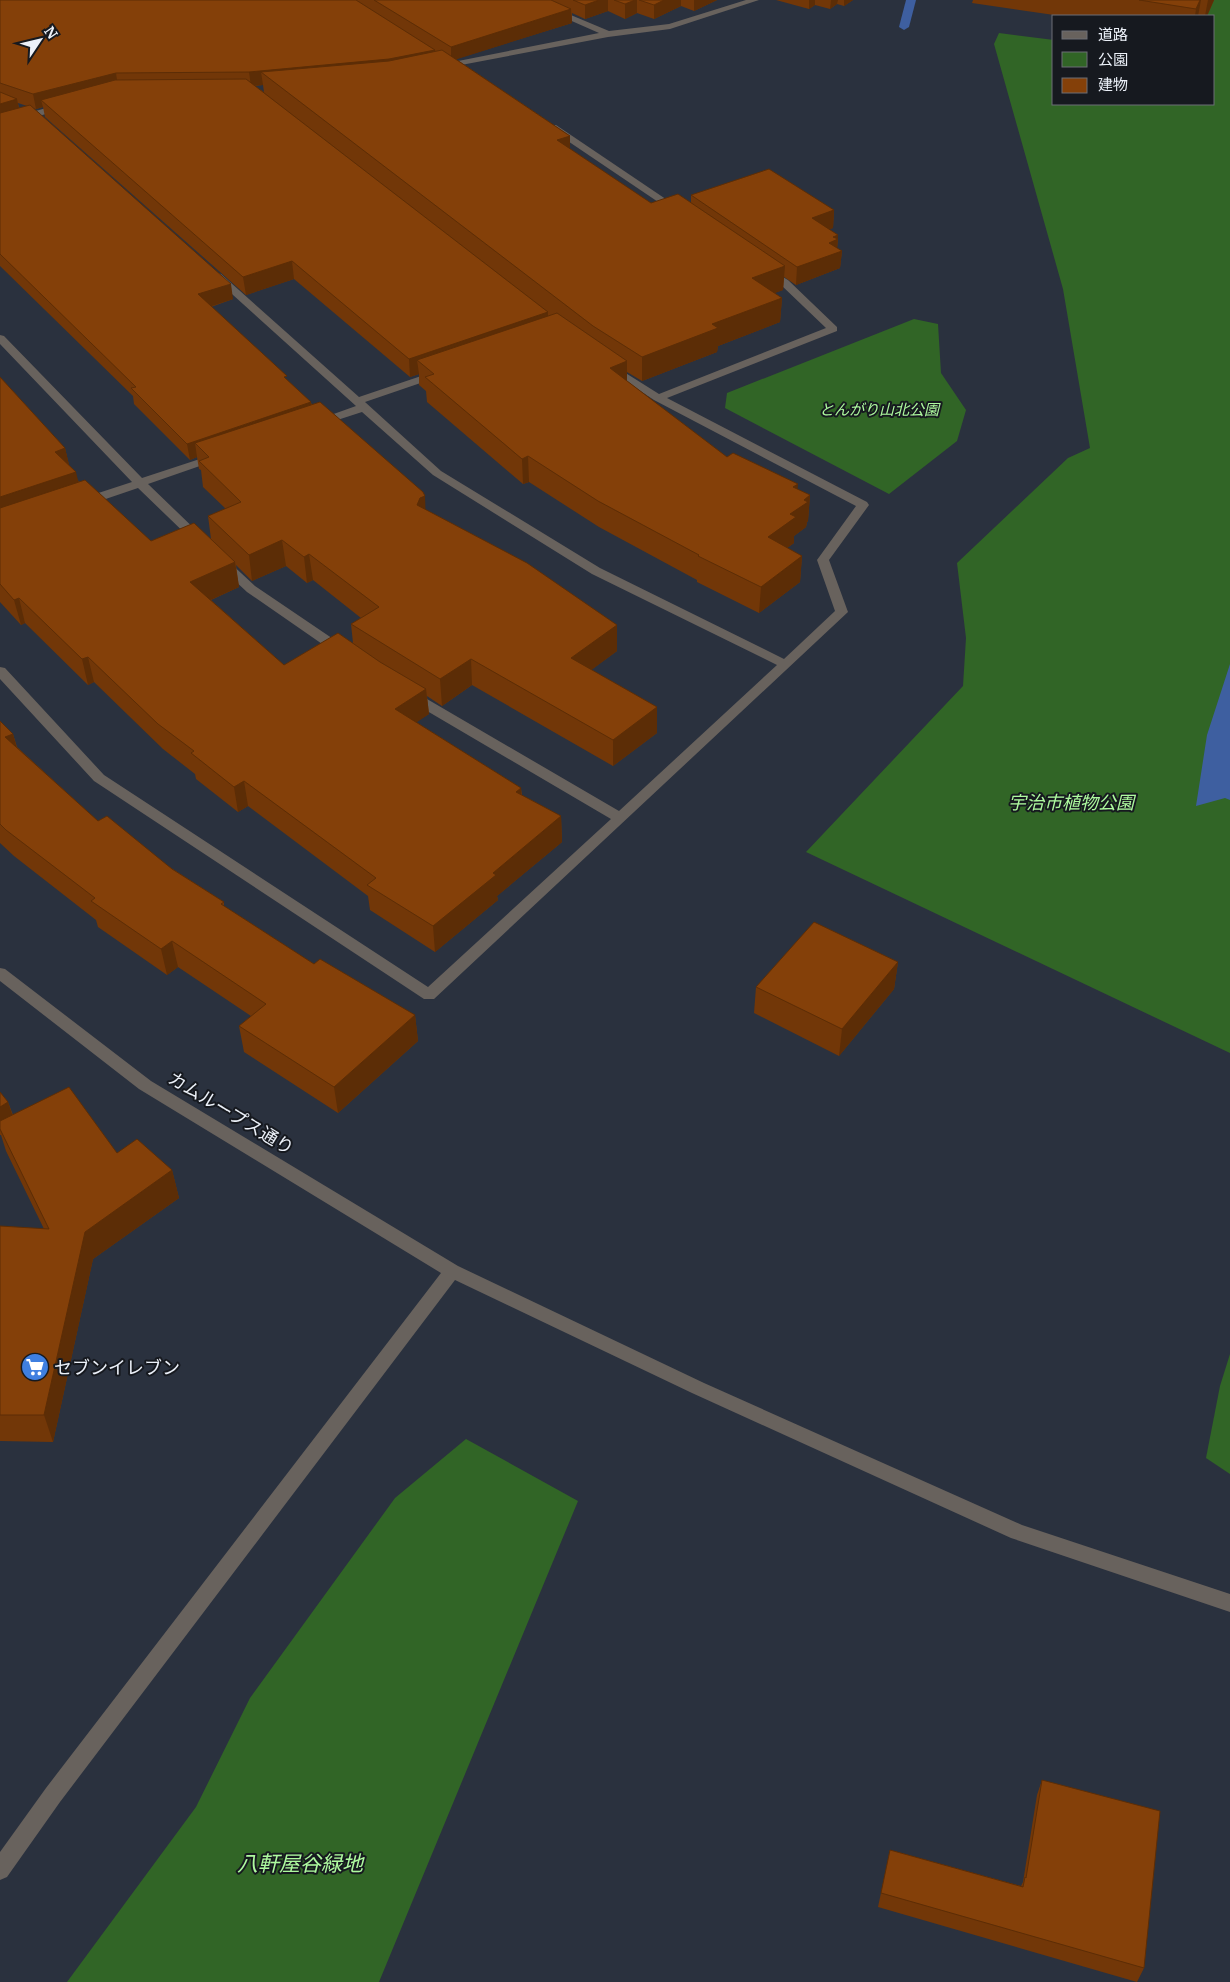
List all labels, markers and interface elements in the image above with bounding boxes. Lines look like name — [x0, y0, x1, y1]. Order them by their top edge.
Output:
north arrow — [15, 15, 65, 65]
legend — [1052, 15, 1215, 105]
text: N — [40, 23, 61, 42]
text: 道路 — [1098, 25, 1128, 44]
text: 公園 — [1098, 50, 1128, 69]
text: 建物 — [1098, 75, 1128, 94]
park label: とんがり山北公園 — [819, 400, 941, 419]
park label: 宇治市植物公園 — [1008, 791, 1137, 814]
street label: カムループス通り — [164, 1066, 298, 1160]
supermarket icon: セブンイレブン — [20, 1352, 50, 1382]
place label: セブンイレブン — [54, 1356, 180, 1379]
park label: 八軒屋谷緑地 — [237, 1850, 365, 1877]

